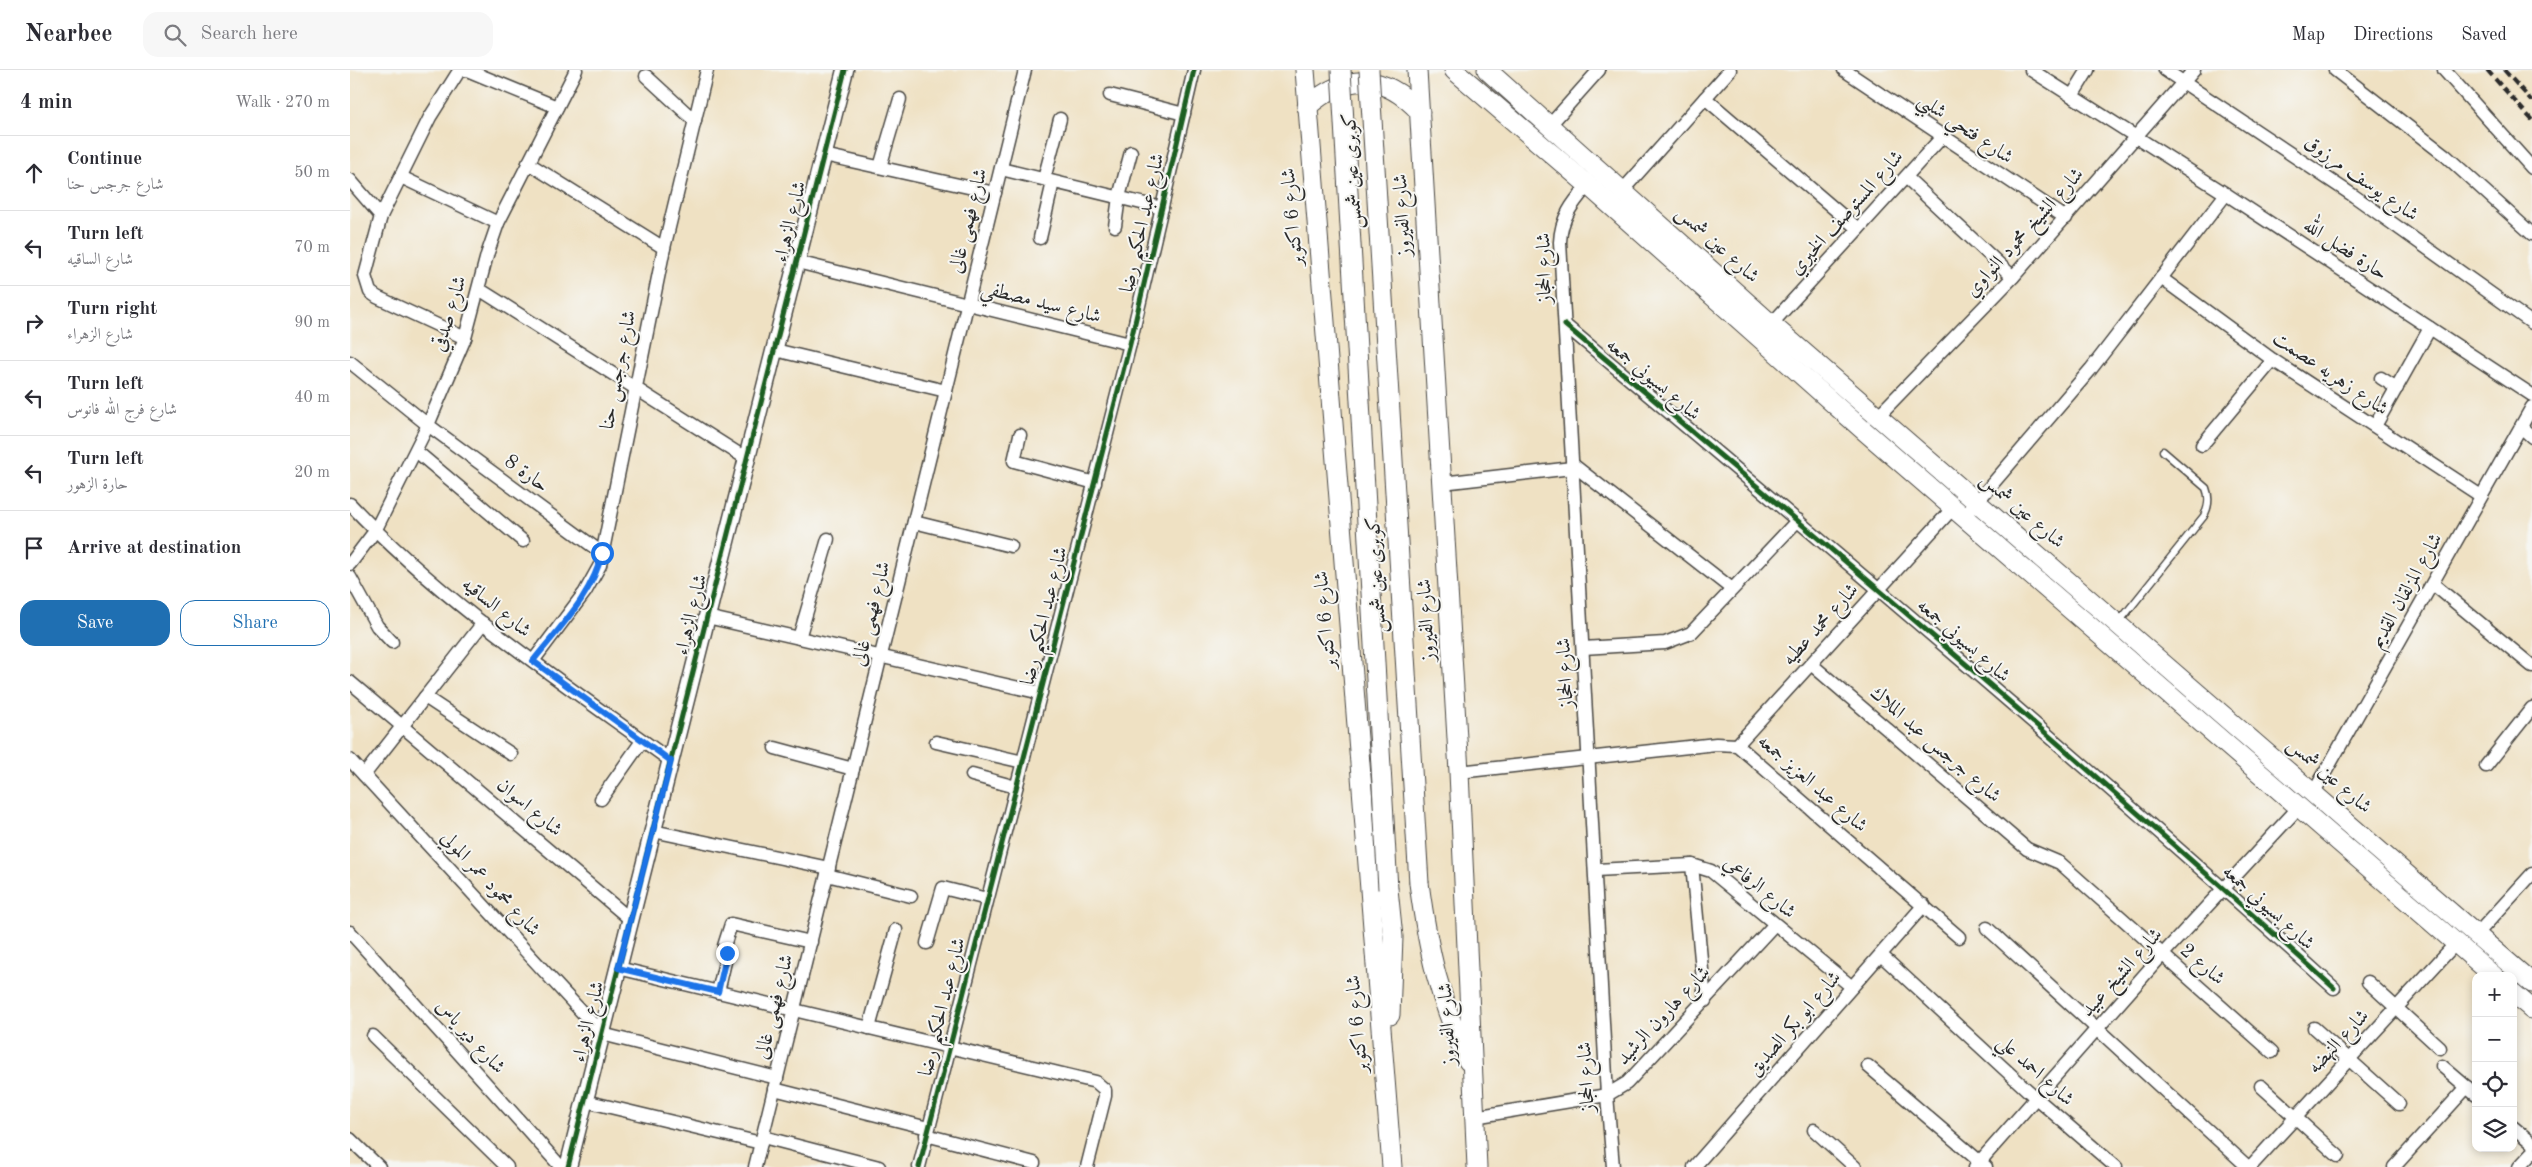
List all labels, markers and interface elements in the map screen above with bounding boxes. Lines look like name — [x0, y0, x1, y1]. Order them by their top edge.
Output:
search box — [143, 12, 493, 57]
icon: search — [161, 21, 189, 49]
text: Nearbee — [25, 23, 113, 47]
text: Search here — [201, 25, 298, 44]
text: Map — [2292, 26, 2325, 44]
text: Directions — [2353, 26, 2433, 44]
text: Saved — [2461, 26, 2507, 44]
street label: شارع فتحي شلبي — [1910, 90, 2016, 174]
text: 4 min — [20, 92, 73, 113]
text: Walk · 270 m — [235, 95, 330, 111]
street label: كوبرى عين شمس — [1339, 112, 1368, 230]
street label: شارع يوسف مرزوق — [2297, 132, 2422, 231]
street label: شارع المستوصف الخيري — [1786, 147, 1912, 283]
text: Continue — [67, 150, 142, 169]
street label: شارع عبد الحكيم رضا — [1115, 151, 1176, 296]
icon: ahead — [20, 159, 48, 187]
text: 50 m — [294, 165, 330, 181]
street label: شارع الشيخ محمود النواوي — [1962, 165, 2092, 305]
street label: شارع فهمى غالى — [946, 167, 998, 277]
street label: شارع 6 اكتوبر — [1278, 167, 1313, 269]
street label: شارع الفيروز — [1391, 173, 1421, 259]
text: شارع جرجس حنا — [67, 177, 164, 193]
street label: شارع الزهراء — [770, 179, 817, 266]
street label: شارع عين شمس — [1667, 203, 1763, 292]
street label: حارة فضل الله — [2298, 210, 2394, 287]
text: Turn left — [67, 225, 144, 244]
street label: شارع الحجاز — [1534, 232, 1562, 305]
icon: left — [20, 234, 48, 262]
text: 70 m — [294, 240, 330, 256]
text: شارع الساقيه — [67, 252, 133, 268]
street label: شارع صدقي — [428, 274, 477, 356]
street label: شارع سيد مصطفي — [977, 278, 1103, 335]
text: Turn right — [67, 300, 157, 319]
icon: right — [20, 309, 48, 337]
street label: شارع جرجس حنا — [598, 309, 646, 432]
text: 90 m — [294, 315, 330, 331]
text: شارع الزهراء — [67, 327, 133, 343]
street label: شارع زهريه عصمت — [2265, 328, 2391, 425]
street label: شارع بسيوني جمعه — [1598, 335, 1704, 430]
text: Turn left — [67, 375, 144, 394]
icon: left — [20, 384, 48, 412]
text: 40 m — [294, 390, 330, 406]
text: شارع فرج الله فانوس — [67, 402, 177, 418]
text: Turn left — [67, 450, 144, 469]
street label: حارة 8 — [500, 451, 552, 497]
icon: left — [20, 459, 48, 487]
text: 20 m — [294, 465, 330, 481]
street label: شارع عين شمس — [1972, 469, 2068, 557]
text: حارة الزهور — [67, 477, 128, 493]
street label: كوبرى عين شمس — [1363, 516, 1392, 634]
street label: شارع المزلقان القديم — [2367, 530, 2452, 655]
icon: arrive — [20, 534, 48, 562]
text: Arrive at destination — [67, 539, 241, 558]
route start — [591, 542, 614, 565]
street label: شارع عبد الحكيم رضا — [1016, 544, 1080, 689]
street label: شارع فهمى غالى — [849, 560, 901, 670]
street label: شارع 6 اكتوبر — [1311, 570, 1346, 672]
street label: شارع الزهراء — [671, 572, 718, 659]
street label: شارع الساقيه — [454, 574, 534, 646]
street label: شارع الفيروز — [1415, 578, 1445, 664]
street label: شارع محمد عطيه — [1779, 580, 1867, 674]
street label: شارع بسيوني جمعه — [1909, 595, 2013, 691]
button: Save — [20, 600, 170, 646]
button: Share — [180, 600, 330, 646]
street label: شارع الحجاز — [1554, 637, 1584, 711]
street label: شارع جرجس عبد الملاك — [1862, 682, 2005, 812]
street label: شارع عبد العزيز جمعه — [1749, 731, 1871, 841]
street label: شارع عين شمس — [2279, 734, 2375, 822]
street label: شارع اسوان — [489, 775, 566, 846]
street label: شارع محمود عمر المولي — [432, 828, 544, 945]
street label: شارع الرفاعي — [1715, 852, 1800, 928]
street label: شارع بسيوني جمعه — [2214, 862, 2318, 959]
street label: شارع الشيخ عبيد — [2077, 925, 2171, 1025]
street label: شارع عبد الحكيم رضا — [914, 935, 978, 1080]
street label: شارع 2 — [2172, 940, 2228, 994]
route end — [716, 942, 739, 965]
street label: شارع فهمى غالى — [752, 953, 804, 1063]
street label: شارع هارون الرشيد — [1613, 962, 1719, 1073]
street label: شارع ابو بكر الصديق — [1744, 967, 1850, 1084]
map controls — [2472, 972, 2517, 1152]
button: + — [2472, 972, 2517, 1017]
street label: شارع 6 اكتوبر — [1343, 974, 1378, 1076]
street label: شارع الزهراء — [568, 979, 615, 1066]
street label: شارع الفيروز — [1436, 982, 1466, 1068]
street label: شارع دير ياس — [427, 996, 508, 1082]
street label: شارع النهضه — [2305, 1006, 2378, 1082]
button: − — [2472, 1017, 2517, 1062]
street label: شارع احمد علي — [1988, 1032, 2077, 1116]
street label: شارع الحجاز — [1575, 1041, 1605, 1115]
button: locate — [2472, 1062, 2517, 1107]
button: layers — [2472, 1107, 2517, 1152]

